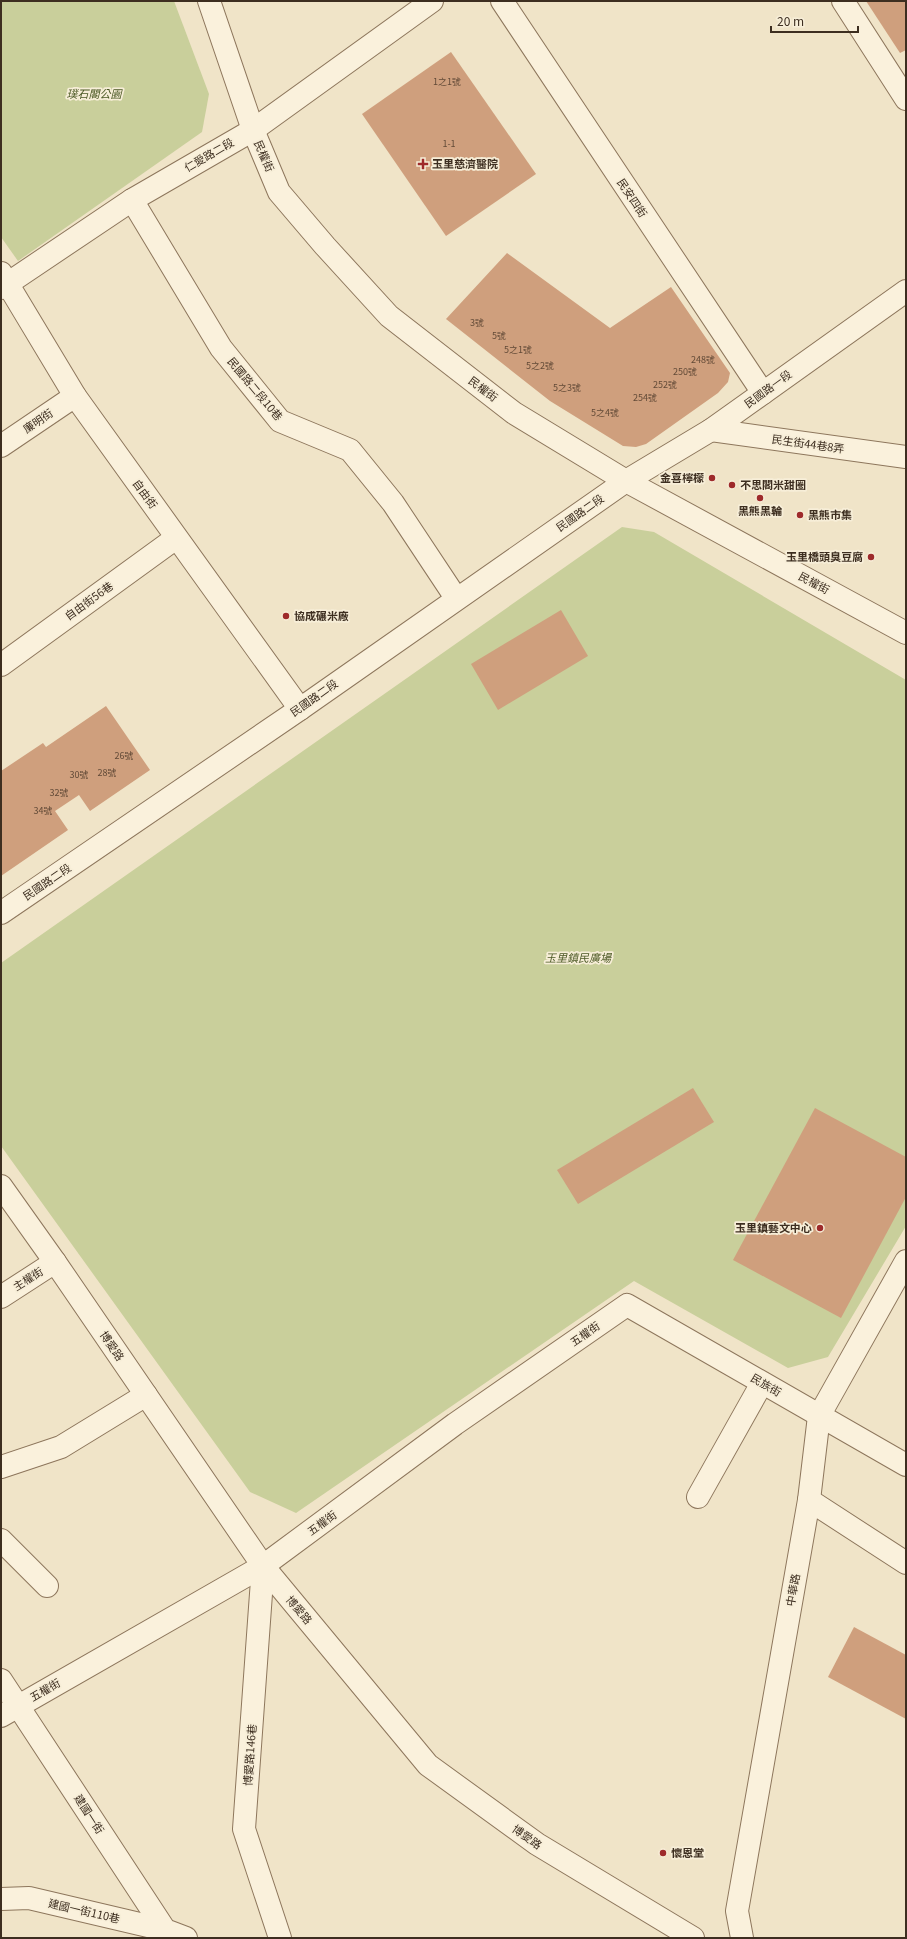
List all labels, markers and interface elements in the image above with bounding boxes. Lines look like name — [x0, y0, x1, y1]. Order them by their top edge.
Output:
scale bar — [771, 8, 858, 34]
text: 20 m — [777, 12, 804, 29]
house number: 1之1號 — [433, 75, 461, 88]
park label: 璞石閣公園 — [67, 85, 123, 101]
street label: 仁愛路二段 — [181, 133, 236, 175]
street label: 民權街 — [251, 137, 279, 174]
house number: 1-1 — [442, 137, 456, 150]
place label: 玉里慈濟醫院 — [432, 155, 498, 171]
marker: 玉里慈濟醫院 — [417, 158, 429, 170]
street label: 民安四街 — [614, 175, 652, 220]
house number: 3號 — [470, 316, 484, 329]
house number: 5號 — [492, 329, 506, 342]
house number: 5之1號 — [504, 343, 532, 356]
street label: 民國路二段10巷 — [224, 353, 287, 423]
house number: 248號 — [691, 353, 715, 366]
house number: 5之2號 — [526, 359, 554, 372]
house number: 250號 — [673, 365, 697, 378]
street label: 民國路一段 — [740, 366, 794, 411]
street label: 民權街 — [466, 372, 502, 405]
house number: 252號 — [653, 378, 677, 391]
house number: 5之3號 — [553, 381, 581, 394]
house number: 254號 — [633, 391, 657, 404]
street label: 廉明街 — [19, 404, 56, 436]
house number: 5之4號 — [591, 406, 619, 419]
street label: 民生街44巷8弄 — [771, 430, 846, 456]
place label: 金喜檸檬 — [660, 469, 704, 485]
marker: 金喜檸檬 — [707, 473, 717, 483]
street label: 自由街 — [130, 475, 162, 511]
place label: 不思閣米甜圈 — [740, 476, 806, 492]
marker: 不思閣米甜圈 — [727, 480, 737, 490]
street label: 民國路二段 — [552, 490, 607, 535]
marker: 黑熊黑輪 — [755, 493, 765, 503]
place label: 黑熊黑輪 — [738, 502, 783, 518]
place label: 黑熊市集 — [808, 506, 852, 522]
marker: 黑熊市集 — [795, 510, 805, 520]
place label: 玉里橋頭臭豆腐 — [786, 548, 863, 564]
marker: 玉里橋頭臭豆腐 — [866, 552, 876, 562]
street label: 民權街 — [796, 567, 833, 597]
street label: 自由街56巷 — [61, 577, 116, 623]
place label: 協成碾米廠 — [294, 607, 349, 623]
marker: 協成碾米廠 — [281, 611, 291, 621]
street label: 民國路二段 — [286, 675, 341, 720]
house number: 26號 — [115, 749, 134, 762]
house number: 28號 — [98, 766, 117, 779]
house number: 30號 — [70, 768, 89, 781]
house number: 32號 — [50, 786, 69, 799]
house number: 34號 — [34, 804, 53, 817]
street label: 民國路二段 — [19, 859, 74, 903]
park label: 玉里鎮民廣場 — [545, 949, 613, 965]
place label: 玉里鎮藝文中心 — [735, 1219, 812, 1235]
marker: 玉里鎮藝文中心 — [815, 1223, 825, 1233]
street label: 主權街 — [9, 1263, 46, 1294]
street label: 五權街 — [566, 1317, 603, 1349]
street label: 博愛路 — [97, 1327, 129, 1364]
street label: 民族街 — [748, 1369, 785, 1399]
street label: 五權街 — [303, 1506, 339, 1538]
street label: 中華路 — [781, 1572, 803, 1607]
street label: 博愛路 — [283, 1592, 317, 1627]
street label: 五權街 — [26, 1674, 63, 1704]
street label: 博愛路146巷 — [239, 1723, 259, 1787]
street label: 建國一街 — [71, 1791, 109, 1836]
street label: 博愛路 — [509, 1820, 546, 1852]
place label: 懷恩堂 — [671, 1844, 704, 1860]
marker: 懷恩堂 — [658, 1848, 668, 1858]
street label: 建國一街110巷 — [47, 1894, 122, 1926]

